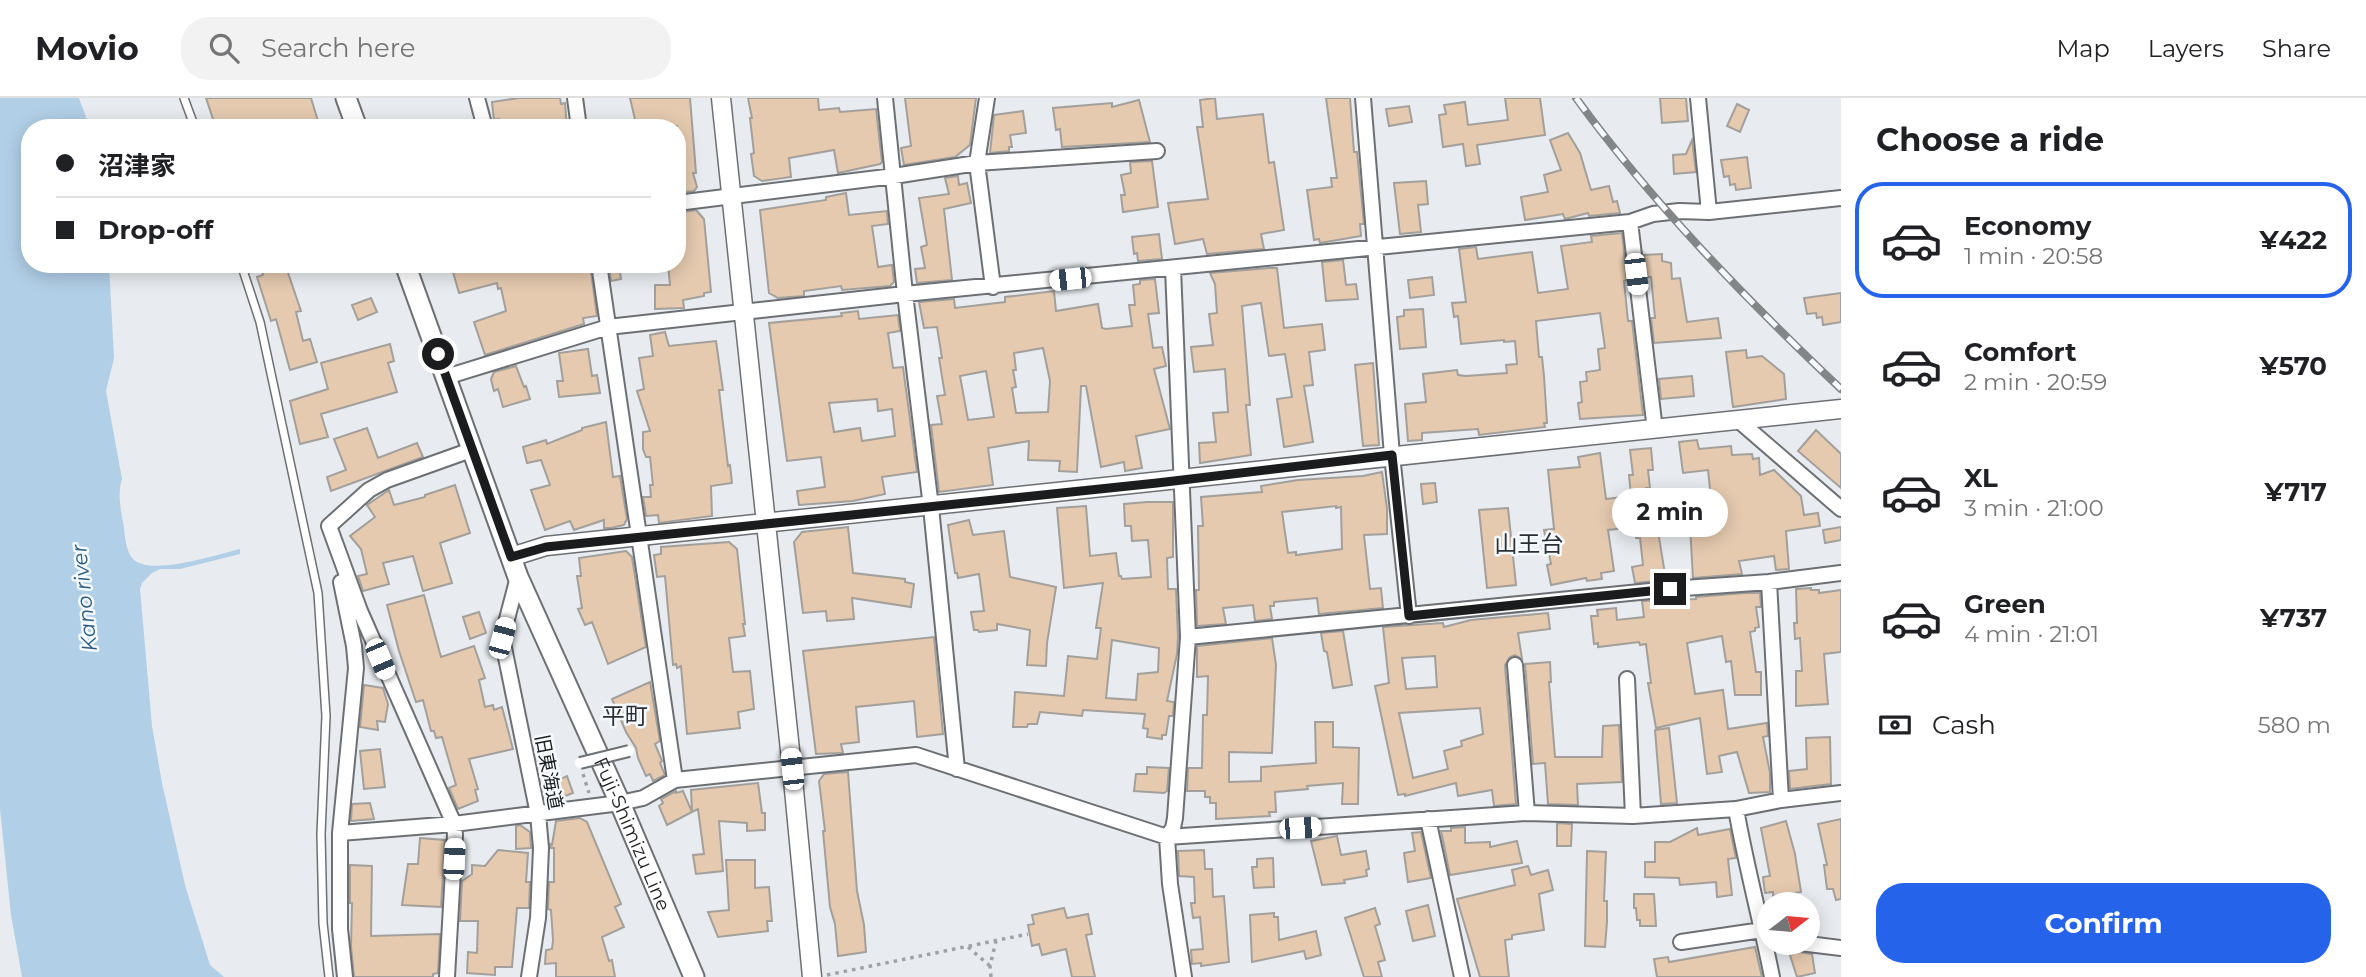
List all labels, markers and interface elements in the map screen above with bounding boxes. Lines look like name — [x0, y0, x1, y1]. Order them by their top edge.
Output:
search box — [181, 17, 671, 80]
text: Movio — [35, 28, 139, 68]
icon: search — [205, 29, 243, 67]
text: Search here — [261, 32, 416, 64]
text: Map — [2056, 34, 2110, 63]
text: Layers — [2148, 34, 2224, 63]
text: Share — [2262, 34, 2331, 63]
text: Choose a ride — [1876, 120, 2104, 159]
text: 沼津家 — [98, 150, 176, 182]
icon: car — [1880, 209, 1943, 272]
text: Economy — [1964, 210, 2091, 242]
text: Drop-off — [98, 214, 213, 246]
text: ¥422 — [2260, 224, 2327, 256]
text: 1 min · 20:58 — [1964, 242, 2103, 270]
car — [1624, 252, 1649, 296]
car — [1049, 266, 1092, 292]
icon: car — [1880, 335, 1943, 398]
text: Comfort — [1964, 336, 2076, 368]
route start — [422, 338, 454, 370]
text: ¥570 — [2259, 350, 2327, 382]
text: 2 min · 20:59 — [1964, 368, 2107, 396]
icon: car — [1880, 461, 1943, 524]
text: XL — [1964, 462, 1998, 494]
text: ¥717 — [2265, 476, 2327, 508]
callout: 2 min — [1612, 488, 1728, 536]
text: 3 min · 21:00 — [1964, 494, 2104, 522]
text: 2 min — [1636, 498, 1704, 526]
district label: 山王台 — [1495, 530, 1564, 558]
water label: Kano river — [66, 543, 102, 653]
route end — [1654, 573, 1686, 605]
icon: car — [1880, 587, 1943, 650]
text: Green — [1964, 588, 2046, 620]
text: ¥737 — [2260, 602, 2327, 634]
car — [487, 615, 518, 661]
text: 4 min · 21:01 — [1964, 620, 2099, 648]
car — [363, 636, 398, 682]
district label: 平町 — [602, 702, 648, 730]
icon: cash — [1876, 706, 1914, 744]
text: Cash — [1932, 709, 1996, 741]
text: 580 m — [2258, 711, 2331, 739]
street label: 旧東海道 — [530, 732, 568, 812]
car — [780, 747, 805, 791]
street label: Fuji-Shimizu Line — [589, 753, 676, 914]
car — [1279, 816, 1322, 840]
car — [443, 837, 466, 881]
button: Confirm — [1876, 883, 2331, 963]
north arrow — [1757, 892, 1820, 956]
map controls — [1757, 892, 1820, 955]

